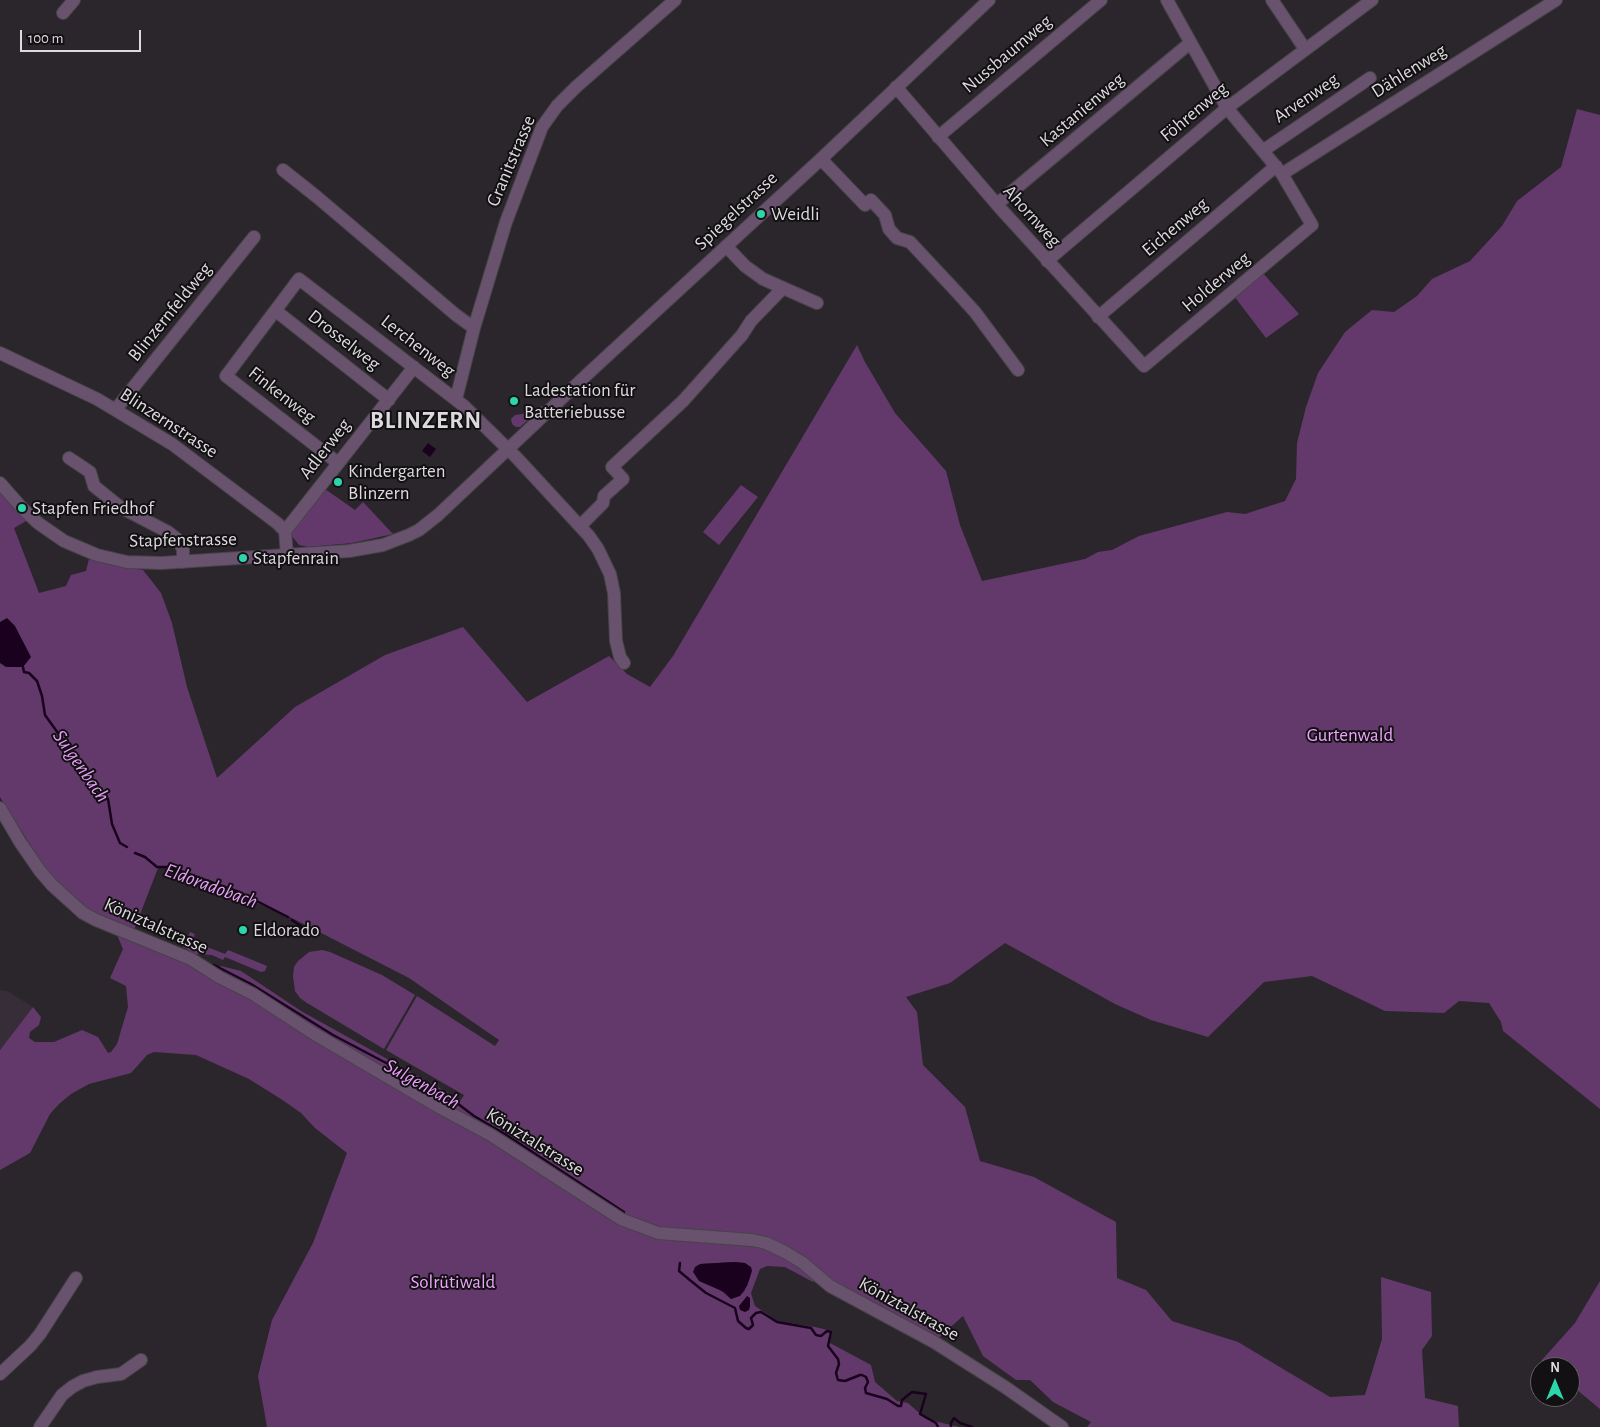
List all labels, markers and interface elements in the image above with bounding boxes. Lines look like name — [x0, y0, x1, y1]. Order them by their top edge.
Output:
street label: Nussbaumweg — [958, 10, 1056, 98]
scale bar — [22, 20, 144, 52]
text: 100 m — [28, 31, 63, 46]
street label: Dählenweg — [1367, 39, 1451, 103]
street label: Kastanienweg — [1035, 68, 1129, 152]
street label: Arvenweg — [1269, 68, 1343, 128]
street label: Föhrenweg — [1156, 77, 1232, 147]
street label: Granitstrasse — [482, 112, 540, 210]
street label: Spiegelstrasse — [690, 167, 782, 255]
street label: Ahornweg — [998, 180, 1066, 252]
street label: Eichenweg — [1137, 193, 1213, 261]
place label: Weidli — [771, 203, 820, 225]
marker: Weidli — [755, 208, 767, 220]
street label: Holderweg — [1177, 247, 1255, 317]
street label: Blinzernfeldweg — [123, 258, 217, 366]
street label: Drosselweg — [303, 305, 385, 375]
street label: Lerchenweg — [376, 310, 460, 382]
street label: Finkenweg — [244, 362, 320, 428]
place label: Ladestation für Batteriebusse — [524, 379, 635, 423]
street label: Blinzernstrasse — [116, 383, 222, 463]
marker: Ladestation für Batteriebusse — [508, 395, 520, 407]
district label: BLINZERN — [369, 407, 483, 435]
street label: Adlerweg — [294, 414, 356, 484]
place label: Kindergarten Blinzern — [348, 460, 446, 504]
marker: Kindergarten Blinzern — [332, 476, 344, 488]
place label: Stapfen Friedhof — [32, 497, 154, 519]
marker: Stapfen Friedhof — [16, 502, 28, 514]
street label: Stapfenstrasse — [129, 528, 237, 552]
place label: Stapfenrain — [253, 547, 339, 569]
marker: Stapfenrain — [237, 552, 249, 564]
park label: Gurtenwald — [1307, 724, 1393, 746]
water label: Sulgenbach — [47, 725, 115, 807]
water label: Eldoradobach — [161, 858, 261, 914]
street label: Köniztalstrasse — [100, 893, 212, 959]
place label: Eldorado — [253, 919, 320, 941]
marker: Eldorado — [237, 924, 249, 936]
water label: Sulgenbach — [380, 1053, 464, 1115]
street label: Köniztalstrasse — [482, 1103, 588, 1181]
park label: Solrütiwald — [411, 1271, 495, 1293]
street label: Köniztalstrasse — [855, 1272, 963, 1346]
north arrow — [1530, 1357, 1580, 1407]
text: N — [1550, 1361, 1560, 1375]

